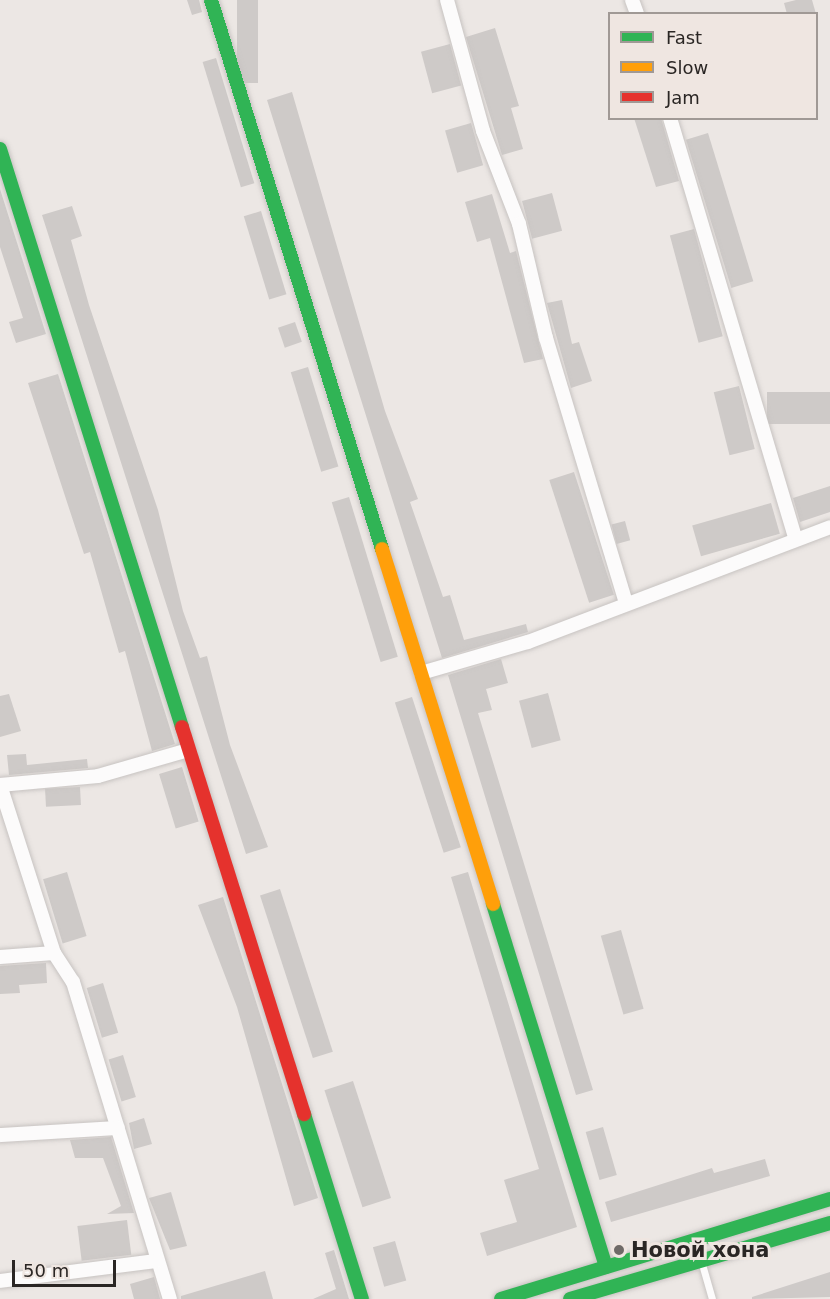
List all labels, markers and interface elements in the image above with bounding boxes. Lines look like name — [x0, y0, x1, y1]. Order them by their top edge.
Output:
legend — [608, 12, 818, 120]
text: Fast — [666, 27, 702, 48]
text: Slow — [666, 57, 708, 78]
text: Jam — [666, 87, 700, 108]
place label: Новой хона — [631, 1237, 769, 1263]
marker: Новой хона — [612, 1243, 626, 1257]
scale bar — [15, 1248, 118, 1286]
text: 50 m — [23, 1260, 69, 1281]

